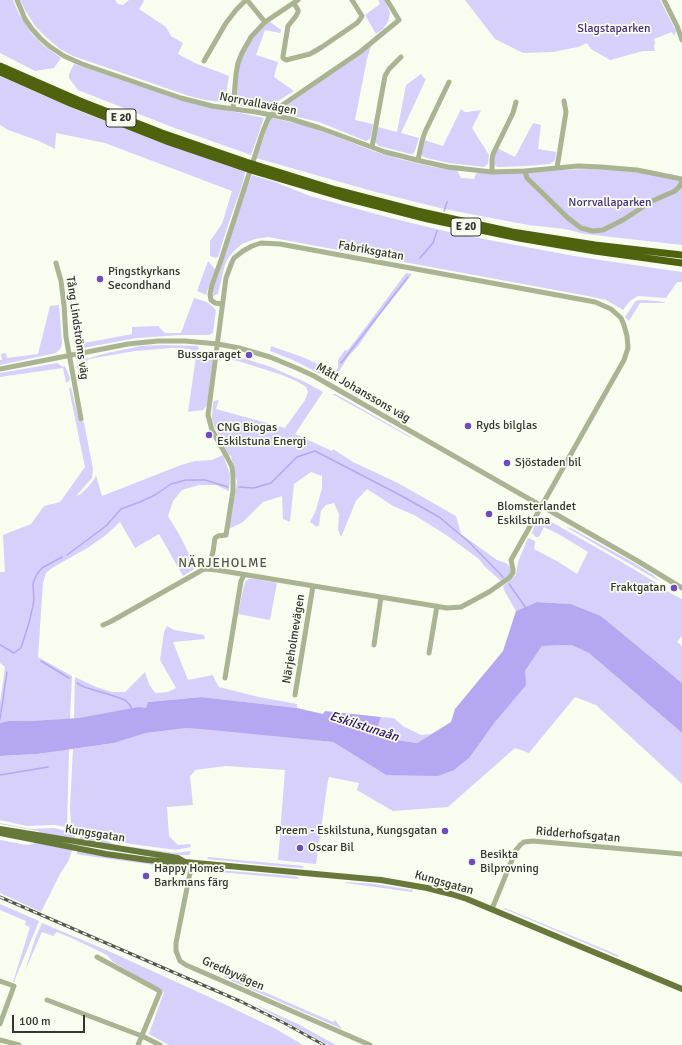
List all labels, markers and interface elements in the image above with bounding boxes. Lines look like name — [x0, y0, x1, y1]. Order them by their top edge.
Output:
park label: Slagstaparken — [577, 22, 651, 36]
street label: Norrvallavägen — [218, 89, 298, 119]
road number: E 20 — [106, 109, 136, 127]
park label: Norrvallaparken — [568, 196, 652, 210]
road number: E 20 — [451, 218, 481, 236]
street label: Fabriksgatan — [337, 238, 405, 264]
place label: Pingstkyrkans Secondhand — [108, 265, 180, 293]
marker: Pingstkyrkans Secondhand — [95, 274, 105, 284]
street label: Tång Lindströms väg — [63, 275, 91, 381]
place label: Bussgaraget — [177, 348, 241, 362]
marker: Bussgaraget — [244, 350, 254, 360]
street label: Mått Johanssons väg — [313, 360, 413, 426]
place label: Ryds bilglas — [476, 419, 537, 433]
place label: CNG Biogas Eskilstuna Energi — [217, 421, 306, 449]
marker: Ryds bilglas — [463, 421, 473, 431]
marker: CNG Biogas Eskilstuna Energi — [204, 430, 214, 440]
place label: Sjöstaden bil — [515, 456, 581, 470]
marker: Sjöstaden bil — [502, 458, 512, 468]
place label: Blomsterlandet Eskilstuna — [497, 500, 576, 528]
marker: Blomsterlandet Eskilstuna — [484, 509, 494, 519]
district label: NÄRJEHOLME — [178, 556, 268, 572]
place label: Fraktgatan — [610, 581, 666, 595]
marker: Fraktgatan — [669, 583, 679, 593]
street label: Närjeholmevägen — [280, 593, 308, 685]
water label: Eskilstunaån — [328, 709, 400, 745]
street label: Kungsgatan — [64, 822, 126, 846]
place label: Preem - Eskilstuna, Kungsgatan — [275, 824, 437, 838]
street label: Ridderhofsgatan — [535, 824, 621, 846]
marker: Preem - Eskilstuna, Kungsgatan — [440, 826, 450, 836]
place label: Oscar Bil — [308, 841, 354, 855]
marker: Oscar Bil — [295, 843, 305, 853]
place label: Besikta Bilprovning — [480, 848, 539, 876]
marker: Besikta Bilprovning — [467, 857, 477, 867]
place label: Happy Homes Barkmans färg — [154, 862, 229, 890]
street label: Kungsgatan — [413, 868, 475, 898]
marker: Happy Homes Barkmans färg — [141, 871, 151, 881]
street label: Gredbyvägen — [200, 954, 266, 994]
scale bar — [14, 1007, 87, 1033]
text: 100 m — [19, 1014, 51, 1029]

